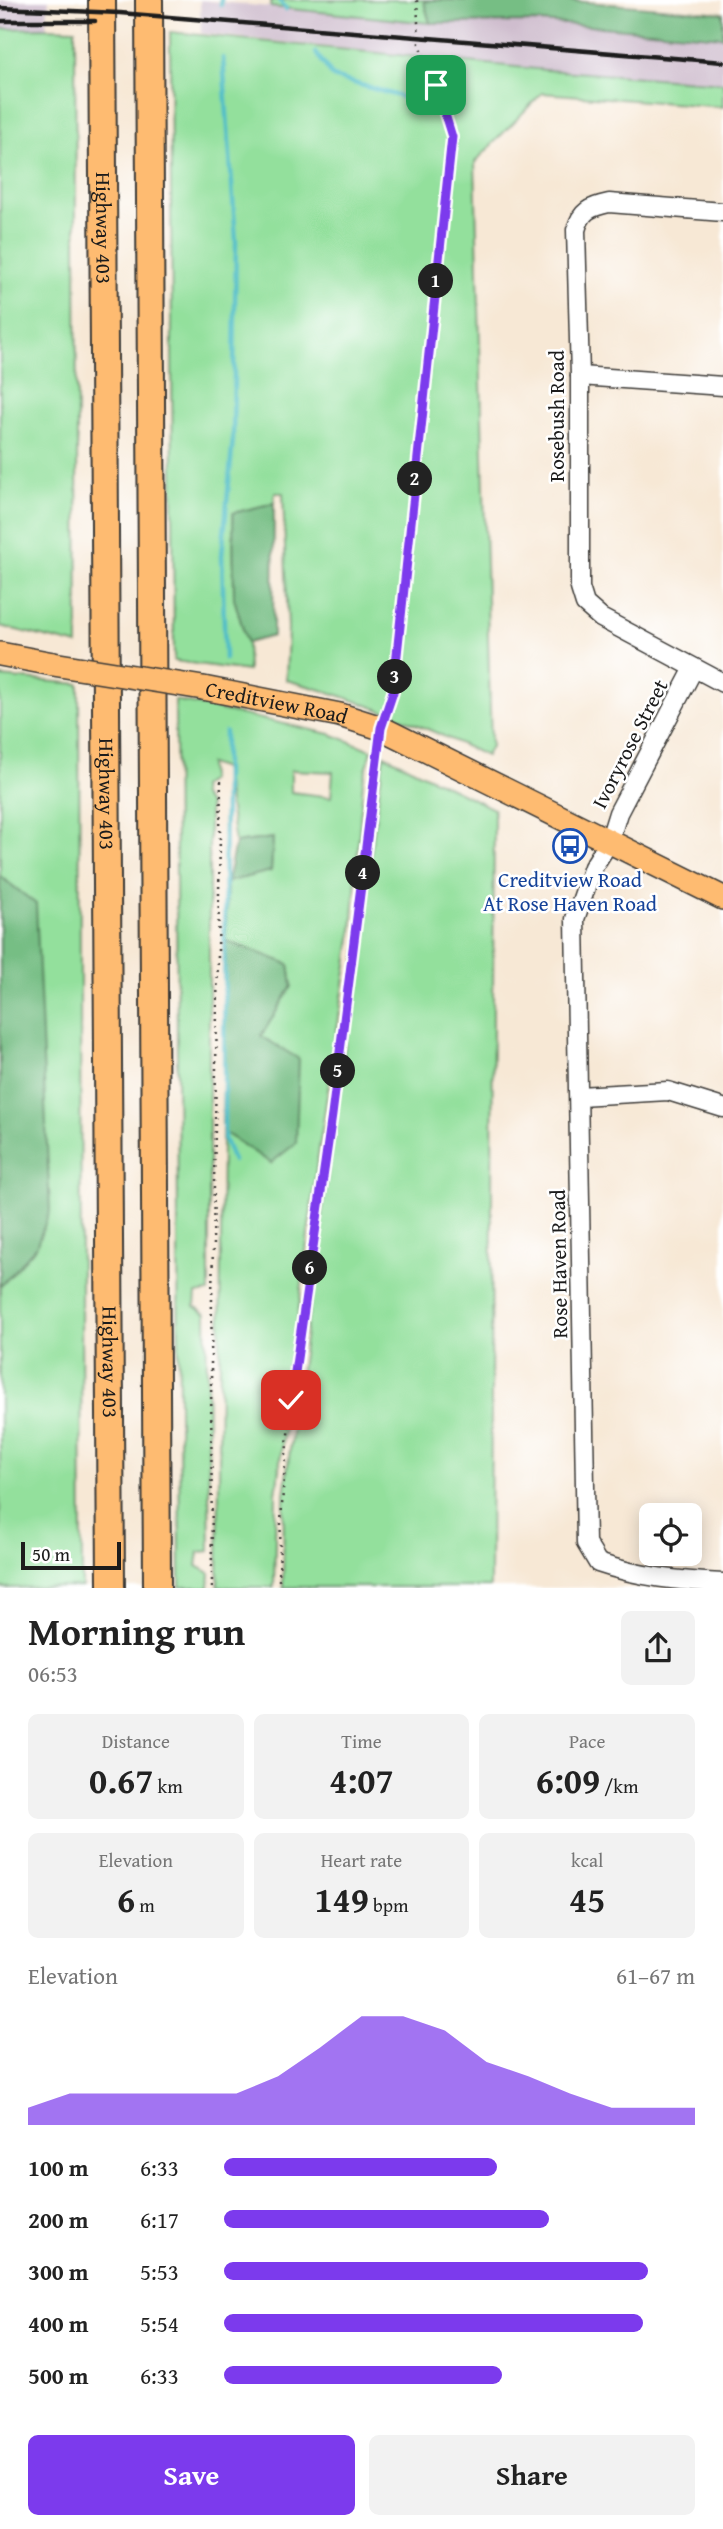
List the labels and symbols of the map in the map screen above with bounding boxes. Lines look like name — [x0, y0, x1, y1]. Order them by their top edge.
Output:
pin — [406, 55, 466, 115]
street label: Highway 403 — [88, 172, 120, 284]
pin: 1 — [418, 264, 453, 298]
street label: Rosebush Road — [541, 349, 572, 482]
pin: 2 — [398, 462, 432, 496]
pin: 3 — [378, 660, 412, 694]
street label: Creditview Road — [203, 673, 353, 732]
street label: Ivoryrose Street — [584, 673, 676, 814]
street label: Highway 403 — [91, 738, 123, 850]
bus stop icon: Creditview Road At Rose Haven Road — [551, 827, 589, 865]
pin: 4 — [346, 856, 380, 890]
place label: Creditview Road At Rose Haven Road — [483, 864, 658, 919]
pin: 5 — [320, 1054, 356, 1088]
street label: Rose Haven Road — [542, 1188, 575, 1339]
pin: 6 — [292, 1250, 328, 1286]
street label: Highway 403 — [94, 1306, 126, 1418]
pin — [261, 1370, 321, 1430]
scale bar — [21, 1538, 121, 1570]

